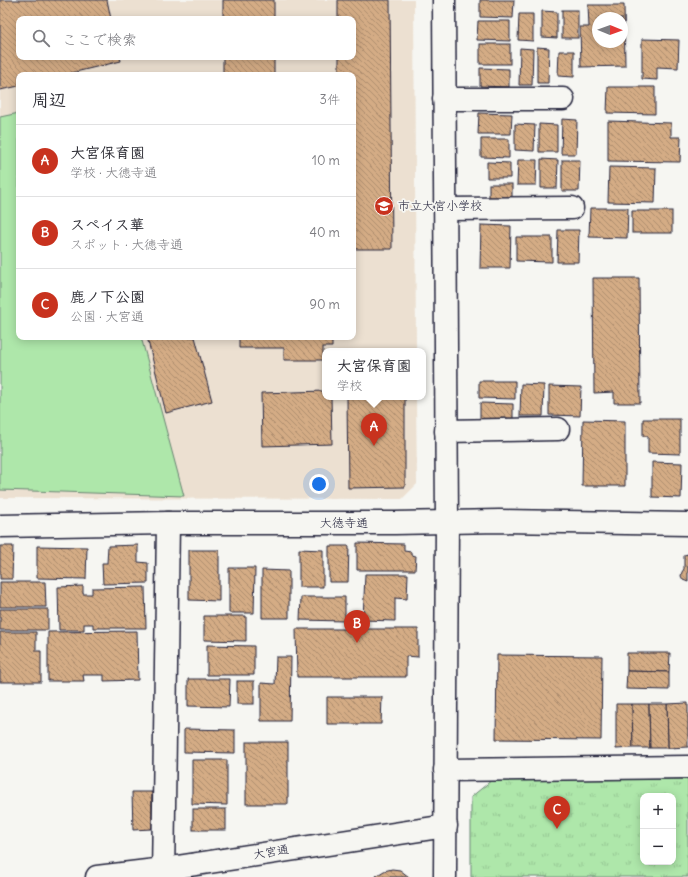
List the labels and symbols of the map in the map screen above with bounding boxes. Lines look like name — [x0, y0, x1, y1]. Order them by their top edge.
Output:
north arrow — [592, 12, 628, 48]
school or university icon: 市立大宮小学校 — [373, 195, 395, 217]
place label: 市立大宮小学校 — [398, 198, 482, 213]
pin: A — [361, 413, 387, 446]
your location — [309, 474, 329, 494]
street label: 大徳寺通 — [320, 515, 368, 530]
pin: B — [344, 610, 370, 643]
pin: C — [544, 796, 570, 829]
street label: 大宮通 — [252, 841, 290, 862]

